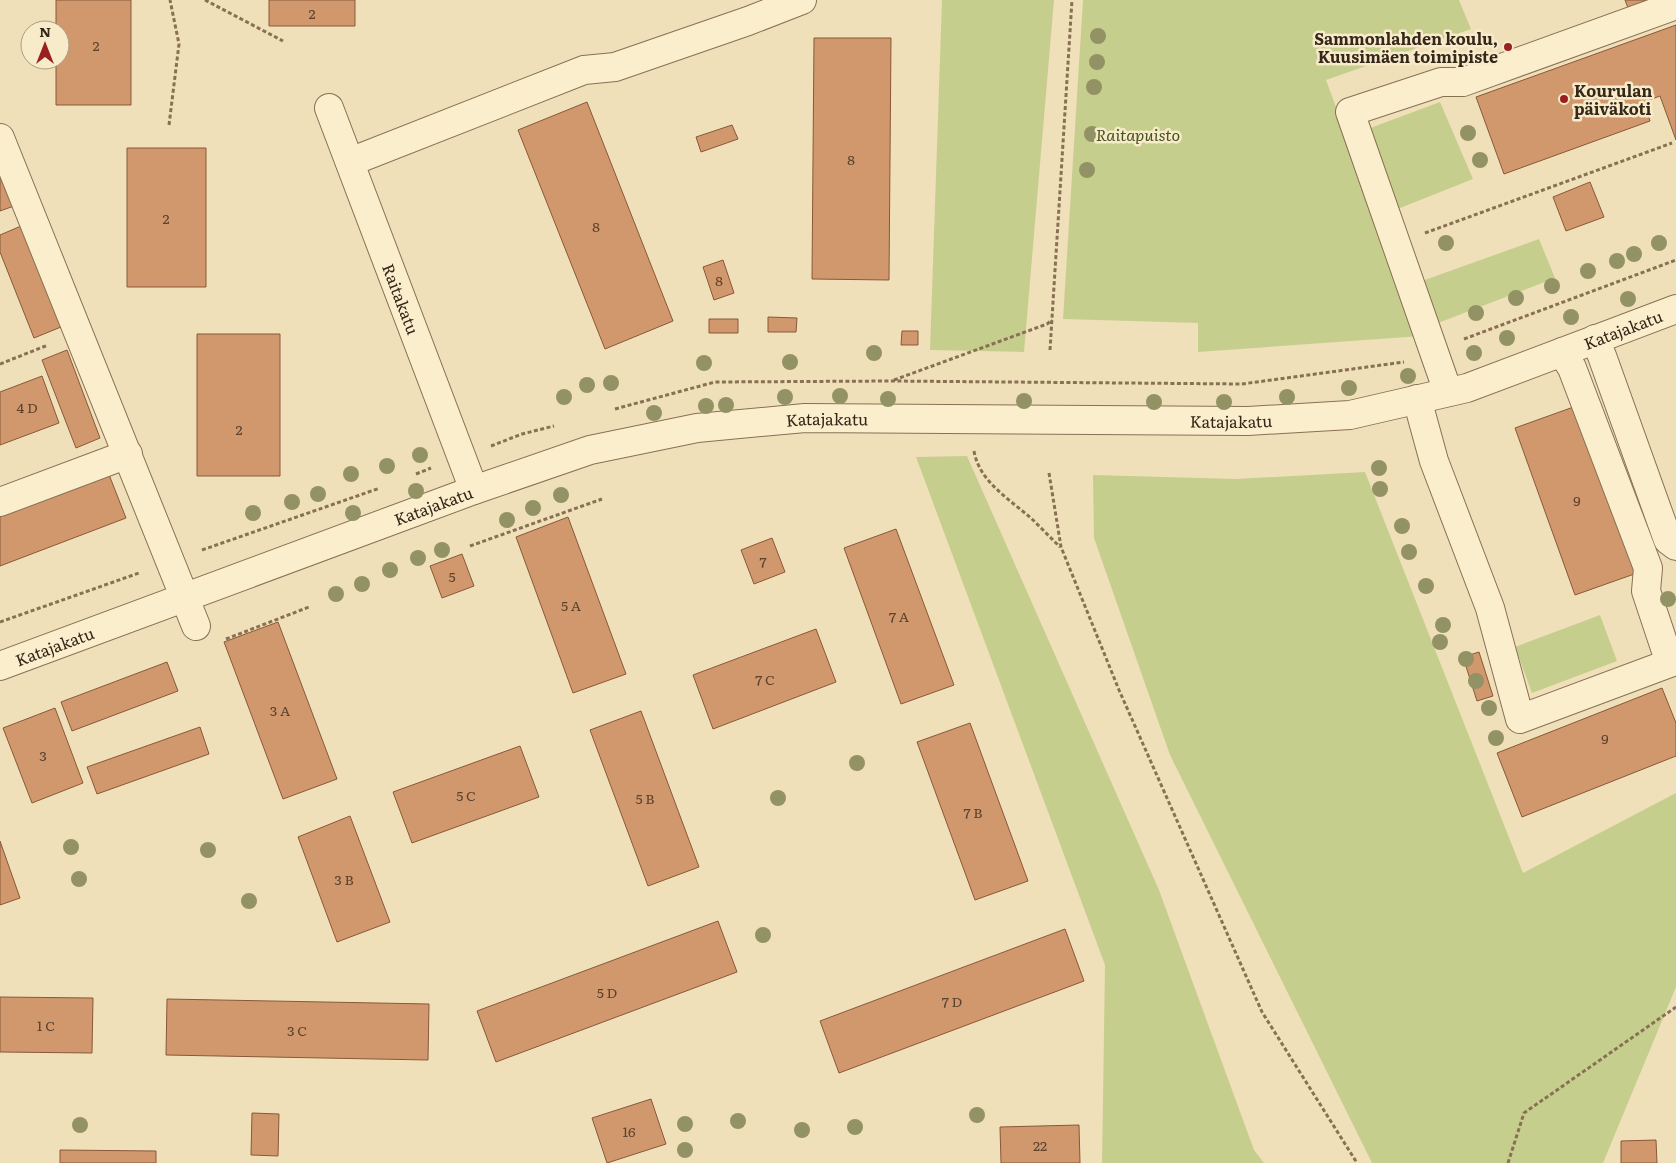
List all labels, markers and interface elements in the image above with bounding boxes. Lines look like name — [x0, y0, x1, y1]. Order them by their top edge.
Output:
house number: 2 — [308, 3, 316, 23]
north arrow — [20, 20, 70, 70]
text: N — [39, 21, 51, 41]
place label: Sammonlahden koulu, Kuusimäen toimipiste — [1314, 26, 1498, 68]
house number: 2 — [92, 35, 100, 55]
marker: Sammonlahden koulu, Kuusimäen toimipiste — [1502, 41, 1514, 53]
place label: Kourulan päiväkoti — [1574, 78, 1652, 120]
marker: Kourulan päiväkoti — [1558, 93, 1570, 105]
park label: Raitapuisto — [1096, 122, 1180, 146]
house number: 8 — [847, 149, 855, 169]
house number: 2 — [162, 208, 170, 228]
house number: 8 — [592, 216, 600, 236]
street label: Raitakatu — [377, 260, 426, 338]
house number: 8 — [715, 270, 723, 290]
street label: Katajakatu — [1580, 303, 1666, 355]
house number: 4 D — [16, 397, 38, 417]
street label: Katajakatu — [785, 406, 868, 432]
street label: Katajakatu — [1190, 408, 1273, 433]
house number: 2 — [235, 419, 243, 439]
street label: Katajakatu — [390, 480, 476, 531]
house number: 9 — [1573, 490, 1581, 510]
house number: 7 — [759, 551, 767, 571]
house number: 5 — [448, 566, 456, 586]
house number: 5 A — [561, 595, 582, 615]
house number: 7 A — [889, 606, 910, 626]
street label: Katajakatu — [12, 620, 97, 671]
house number: 7 C — [755, 669, 775, 689]
house number: 3 A — [270, 700, 291, 720]
house number: 9 — [1601, 728, 1609, 748]
house number: 3 — [39, 745, 47, 765]
house number: 5 C — [456, 785, 476, 805]
house number: 5 B — [635, 788, 655, 808]
house number: 7 B — [963, 802, 983, 822]
house number: 3 B — [334, 869, 354, 889]
house number: 5 D — [597, 982, 618, 1002]
house number: 7 D — [942, 991, 963, 1011]
house number: 1 C — [37, 1015, 55, 1035]
house number: 3 C — [287, 1020, 307, 1040]
house number: 16 — [622, 1121, 636, 1141]
house number: 22 — [1033, 1135, 1047, 1155]

